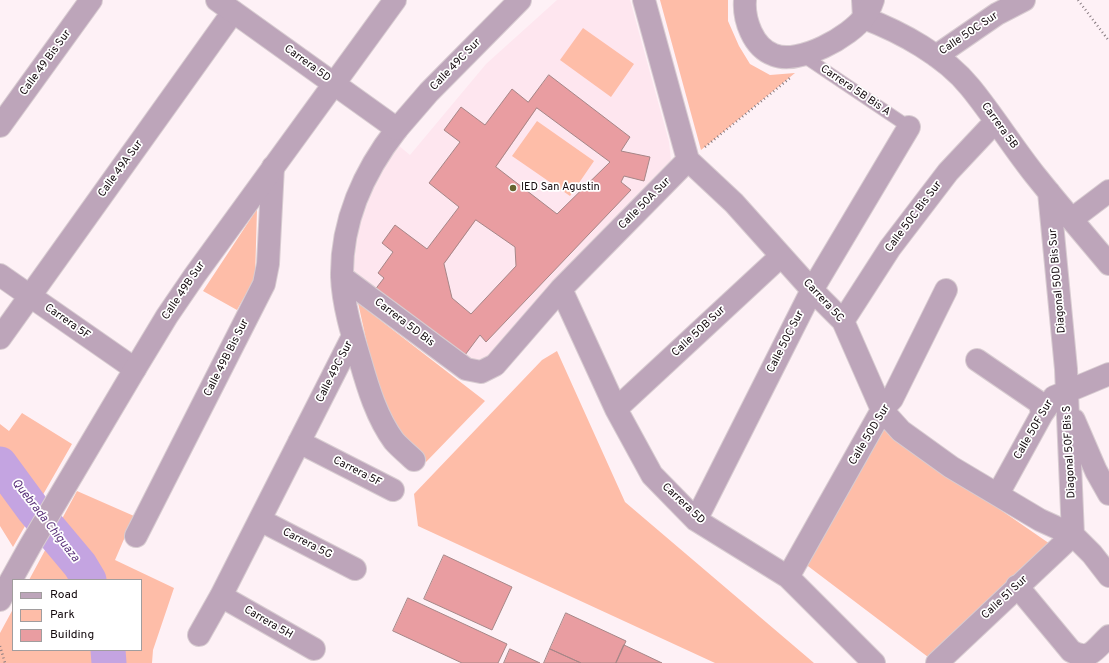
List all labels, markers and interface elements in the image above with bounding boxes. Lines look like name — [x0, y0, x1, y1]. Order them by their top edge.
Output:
street label: Calle 50C Sur — [937, 10, 1001, 58]
street label: Calle 49 Bis Sur — [18, 28, 74, 98]
street label: Calle 49C Sur — [428, 36, 484, 94]
street label: Carrera 5D — [281, 43, 333, 85]
street label: Carrera 5B Bis A — [817, 63, 893, 119]
street label: Carrera 5B — [978, 100, 1020, 152]
street label: Calle 49A Sur — [96, 138, 146, 200]
street label: Calle 50A Sur — [616, 175, 674, 233]
street label: Calle 50C Bis Sur — [883, 179, 945, 255]
place label: IED San Agustin — [521, 181, 600, 195]
marker: IED San Agustin — [508, 183, 518, 193]
street label: Diagonal 50D Bis Sur — [1047, 228, 1069, 334]
street label: Calle 49B Sur — [160, 259, 208, 323]
street label: Carrera 5C — [800, 277, 846, 325]
street label: Carrera 5D Bis — [371, 296, 437, 350]
street label: Carrera 5F — [42, 301, 92, 343]
street label: Calle 50B Sur — [670, 304, 728, 360]
street label: Calle 50C Sur — [765, 309, 807, 375]
street label: Calle 49B Bis Sur — [202, 317, 252, 399]
street label: Calle 49C Sur — [314, 339, 356, 405]
street label: Calle 50F Sur — [1012, 398, 1056, 462]
street label: Calle 50D Sur — [847, 402, 893, 468]
street label: Diagonal 50F Bis S — [1061, 405, 1079, 499]
street label: Carrera 5F — [331, 454, 383, 490]
water label: Quebrada Chiguaza — [8, 477, 82, 565]
street label: Carrera 5D — [659, 481, 707, 527]
street label: Carrera 5G — [280, 526, 334, 562]
street label: Calle 51 Sur — [979, 573, 1031, 623]
legend — [12, 579, 142, 651]
text: Road — [50, 587, 78, 603]
street label: Carrera 5H — [241, 604, 295, 642]
text: Park — [50, 607, 75, 623]
text: Building — [50, 627, 94, 643]

